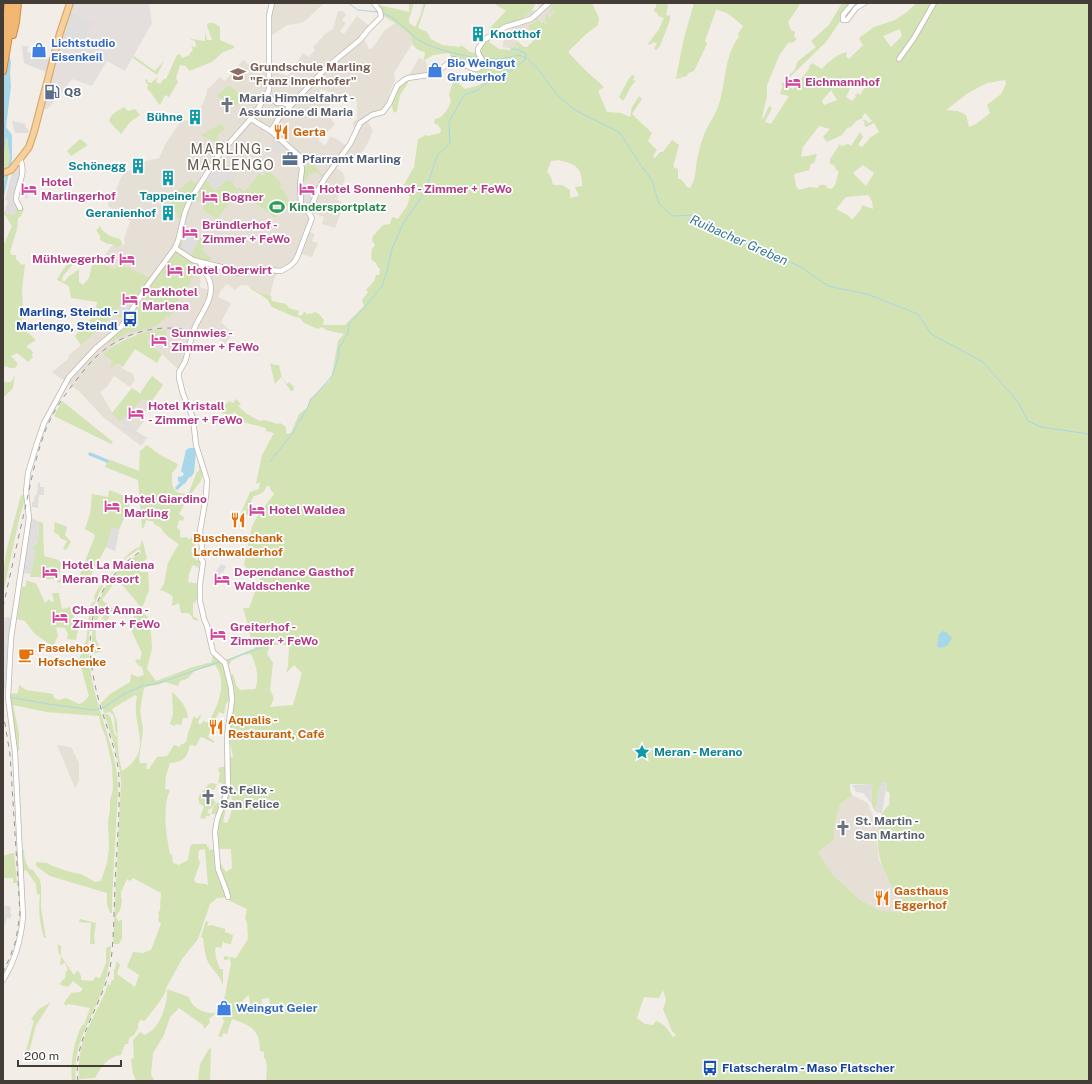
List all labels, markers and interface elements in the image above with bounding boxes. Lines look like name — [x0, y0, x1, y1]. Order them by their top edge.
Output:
building icon: Knotthof — [469, 25, 487, 43]
place label: Knotthof — [490, 27, 541, 41]
place label: Lichtstudio Eisenkeil — [51, 36, 115, 64]
shop icon: Lichtstudio Eisenkeil — [30, 41, 48, 59]
place label: Bio Weingut Gruberhof — [447, 56, 516, 84]
place label: Grundschule Marling "Franz Innerhofer" — [250, 60, 371, 88]
shop icon: Bio Weingut Gruberhof — [426, 61, 444, 79]
school or university icon: Grundschule Marling "Franz Innerhofer" — [229, 65, 247, 83]
hotel icon: Eichmannhof — [784, 73, 802, 91]
place label: Eichmannhof — [805, 75, 880, 89]
fuel station icon: Q8 — [43, 83, 61, 101]
place label: Q8 — [64, 85, 81, 99]
place label: Maria Himmelfahrt - Assunzione di Maria — [239, 91, 355, 119]
church icon: Maria Himmelfahrt - Assunzione di Maria — [218, 96, 236, 114]
building icon: Bühne — [186, 108, 204, 126]
place label: Bühne — [146, 110, 183, 124]
restaurant icon: Gerta — [272, 123, 290, 141]
place label: Gerta — [293, 125, 326, 139]
district label: MARLING - MARLENGO — [187, 141, 275, 173]
office icon: Pfarramt Marling — [281, 150, 299, 168]
place label: Pfarramt Marling — [302, 152, 401, 166]
building icon: Schönegg — [129, 157, 147, 175]
place label: Schönegg — [68, 159, 126, 173]
building icon: Tappeiner — [159, 169, 177, 187]
place label: Hotel Marlingerhof — [41, 175, 116, 203]
hotel icon: Hotel Marlingerhof — [20, 180, 38, 198]
hotel icon: Hotel Sonnenhof - Zimmer + FeWo — [298, 180, 316, 198]
place label: Hotel Sonnenhof - Zimmer + FeWo — [319, 182, 512, 196]
hotel icon: Bogner — [201, 188, 219, 206]
place label: Tappeiner — [139, 189, 197, 203]
place label: Bogner — [222, 190, 264, 204]
sports icon: Kindersportplatz — [268, 198, 286, 216]
place label: Kindersportplatz — [289, 200, 386, 214]
building icon: Geranienhof — [159, 204, 177, 222]
place label: Geranienhof — [85, 206, 156, 220]
water label: Ruibacher Greben — [688, 212, 790, 268]
place label: Bründlerhof - Zimmer + FeWo — [202, 218, 290, 246]
hotel icon: Bründlerhof - Zimmer + FeWo — [181, 223, 199, 241]
hotel icon: Mühlwegerhof — [118, 250, 136, 268]
place label: Mühlwegerhof — [32, 252, 115, 266]
hotel icon: Hotel Oberwirt — [166, 261, 184, 279]
place label: Hotel Oberwirt — [187, 263, 272, 277]
place label: Parkhotel Marlena — [142, 285, 198, 313]
hotel icon: Parkhotel Marlena — [121, 290, 139, 308]
place label: Marling, Steindl - Marlengo, Steindl — [16, 305, 118, 333]
bus stop icon: Marling, Steindl - Marlengo, Steindl — [121, 310, 139, 328]
place label: Sunnwies - Zimmer + FeWo — [171, 326, 259, 354]
hotel icon: Sunnwies - Zimmer + FeWo — [150, 331, 168, 349]
place label: Hotel Kristall - Zimmer + FeWo — [148, 399, 243, 427]
hotel icon: Hotel Kristall - Zimmer + FeWo — [127, 404, 145, 422]
place label: Hotel Giardino Marling — [124, 492, 207, 520]
hotel icon: Hotel Giardino Marling — [103, 497, 121, 515]
hotel icon: Hotel Waldea — [248, 501, 266, 519]
place label: Hotel Waldea — [269, 503, 346, 517]
restaurant icon: Buschenschank Larchwalderhof — [229, 511, 247, 529]
place label: Buschenschank Larchwalderhof — [193, 531, 283, 559]
place label: Hotel La Maiena Meran Resort — [62, 558, 154, 586]
hotel icon: Hotel La Maiena Meran Resort — [41, 563, 59, 581]
place label: Dependance Gasthof Waldschenke — [234, 565, 354, 593]
hotel icon: Dependance Gasthof Waldschenke — [213, 570, 231, 588]
place label: Chalet Anna - Zimmer + FeWo — [72, 603, 160, 631]
hotel icon: Chalet Anna - Zimmer + FeWo — [51, 608, 69, 626]
place label: Greiterhof - Zimmer + FeWo — [230, 620, 318, 648]
hotel icon: Greiterhof - Zimmer + FeWo — [209, 625, 227, 643]
place label: Faselehof - Hofschenke — [38, 641, 106, 669]
cafe icon: Faselehof - Hofschenke — [17, 646, 35, 664]
place label: Aqualis - Restaurant, Café — [228, 713, 325, 741]
restaurant icon: Aqualis - Restaurant, Café — [207, 718, 225, 736]
place icon: Meran - Merano — [633, 743, 651, 761]
place label: Meran - Merano — [654, 745, 743, 759]
place label: St. Felix - San Felice — [220, 783, 280, 811]
church icon: St. Felix - San Felice — [199, 788, 217, 806]
place label: St. Martin - San Martino — [855, 814, 925, 842]
church icon: St. Martin - San Martino — [834, 819, 852, 837]
place label: Gasthaus Eggerhof — [894, 884, 948, 912]
restaurant icon: Gasthaus Eggerhof — [873, 889, 891, 907]
shop icon: Weingut Geier — [215, 999, 233, 1017]
place label: Weingut Geier — [236, 1001, 318, 1015]
scale bar — [18, 1042, 121, 1068]
text: 200 m — [24, 1049, 59, 1063]
bus stop icon: Flatscheralm - Maso Flatscher — [701, 1059, 719, 1077]
place label: Flatscheralm - Maso Flatscher — [722, 1061, 895, 1075]

